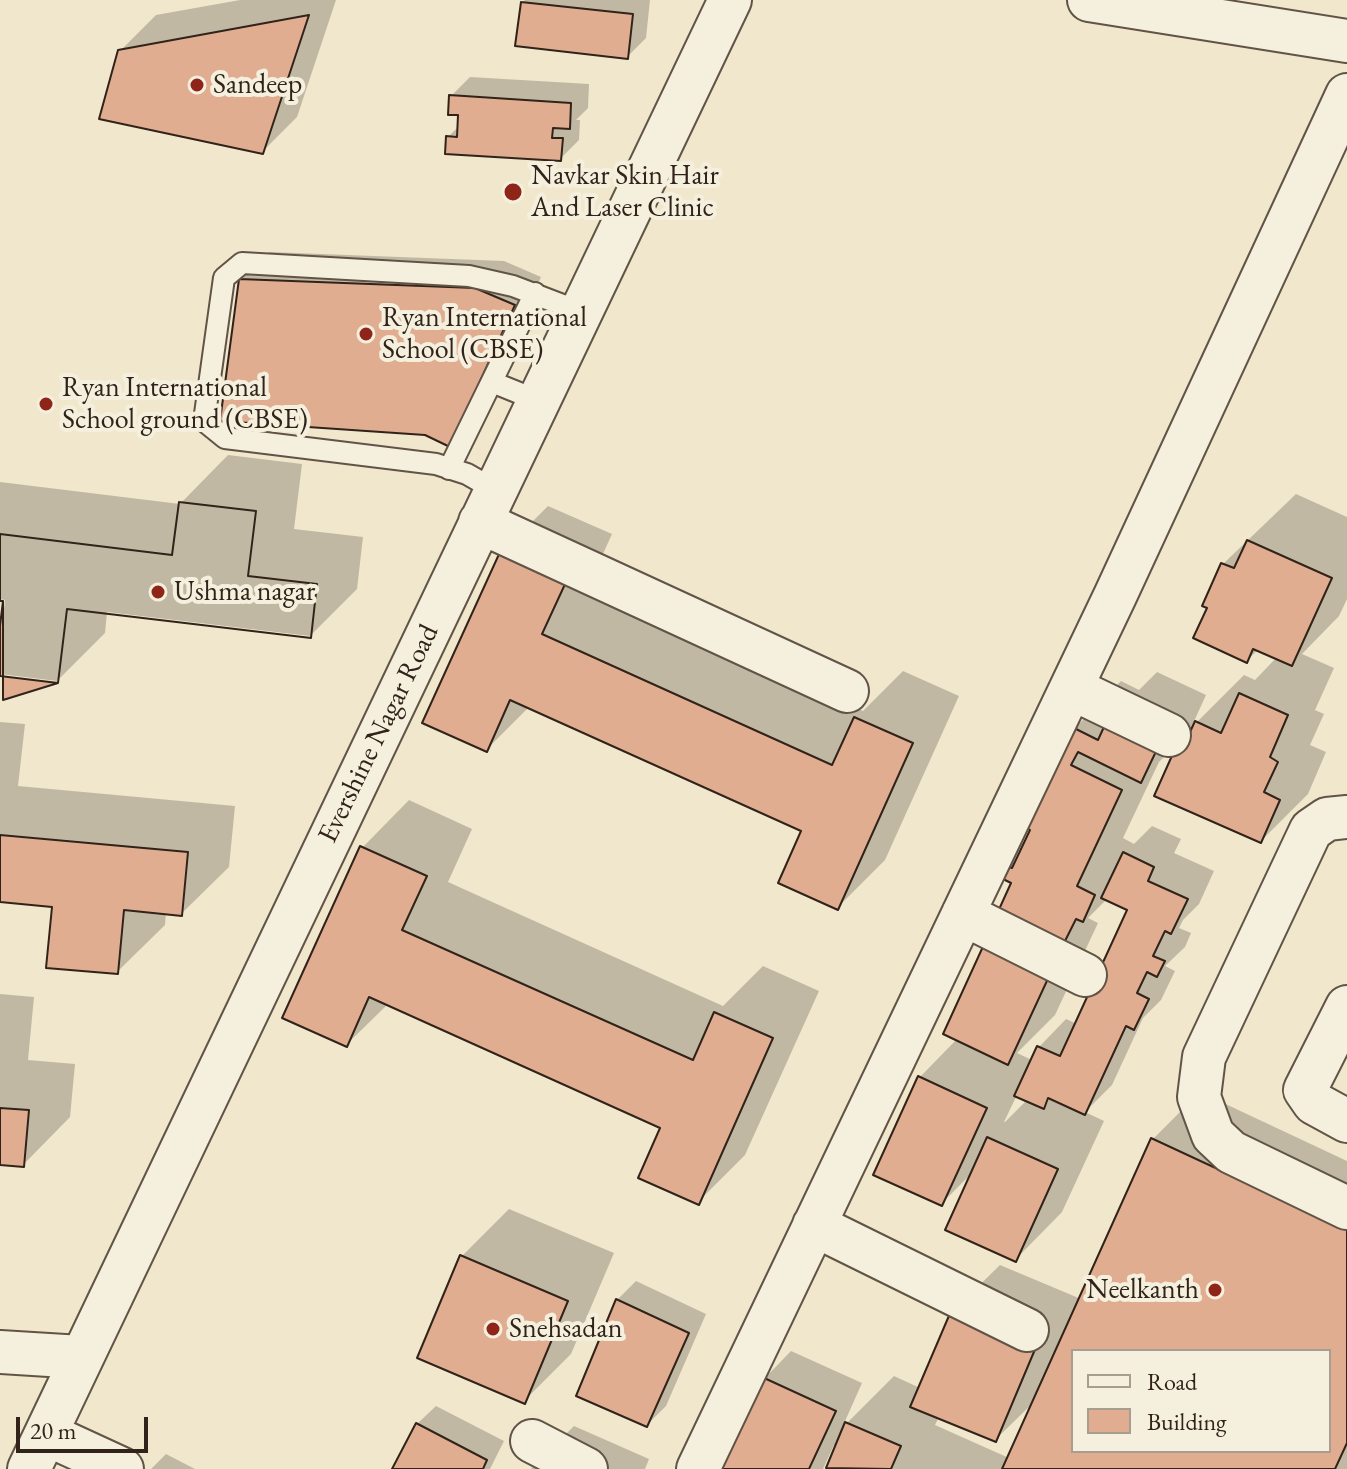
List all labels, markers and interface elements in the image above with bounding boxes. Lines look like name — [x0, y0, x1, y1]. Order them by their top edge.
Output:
place label: Sandeep — [213, 68, 302, 102]
marker: Sandeep — [188, 76, 206, 94]
place label: Navkar Skin Hair And Laser Clinic — [531, 159, 719, 225]
marker: Navkar Skin Hair And Laser Clinic — [502, 181, 524, 203]
place label: Ryan International School (CBSE) — [382, 301, 587, 367]
marker: Ryan International School (CBSE) — [357, 325, 375, 343]
place label: Ryan International School ground (CBSE) — [62, 371, 308, 437]
marker: Ryan International School ground (CBSE) — [37, 395, 55, 413]
place label: Ushma nagar — [174, 575, 315, 609]
marker: Ushma nagar — [149, 583, 167, 601]
street label: Evershine Nagar Road — [312, 619, 446, 849]
place label: Neelkanth — [1086, 1273, 1199, 1307]
marker: Neelkanth — [1206, 1281, 1224, 1299]
place label: Snehsadan — [509, 1312, 622, 1346]
marker: Snehsadan — [484, 1320, 502, 1338]
legend — [1071, 1349, 1331, 1453]
text: Road — [1147, 1366, 1197, 1397]
scale bar — [20, 1401, 152, 1451]
text: Building — [1147, 1406, 1227, 1437]
text: 20 m — [30, 1415, 77, 1446]

